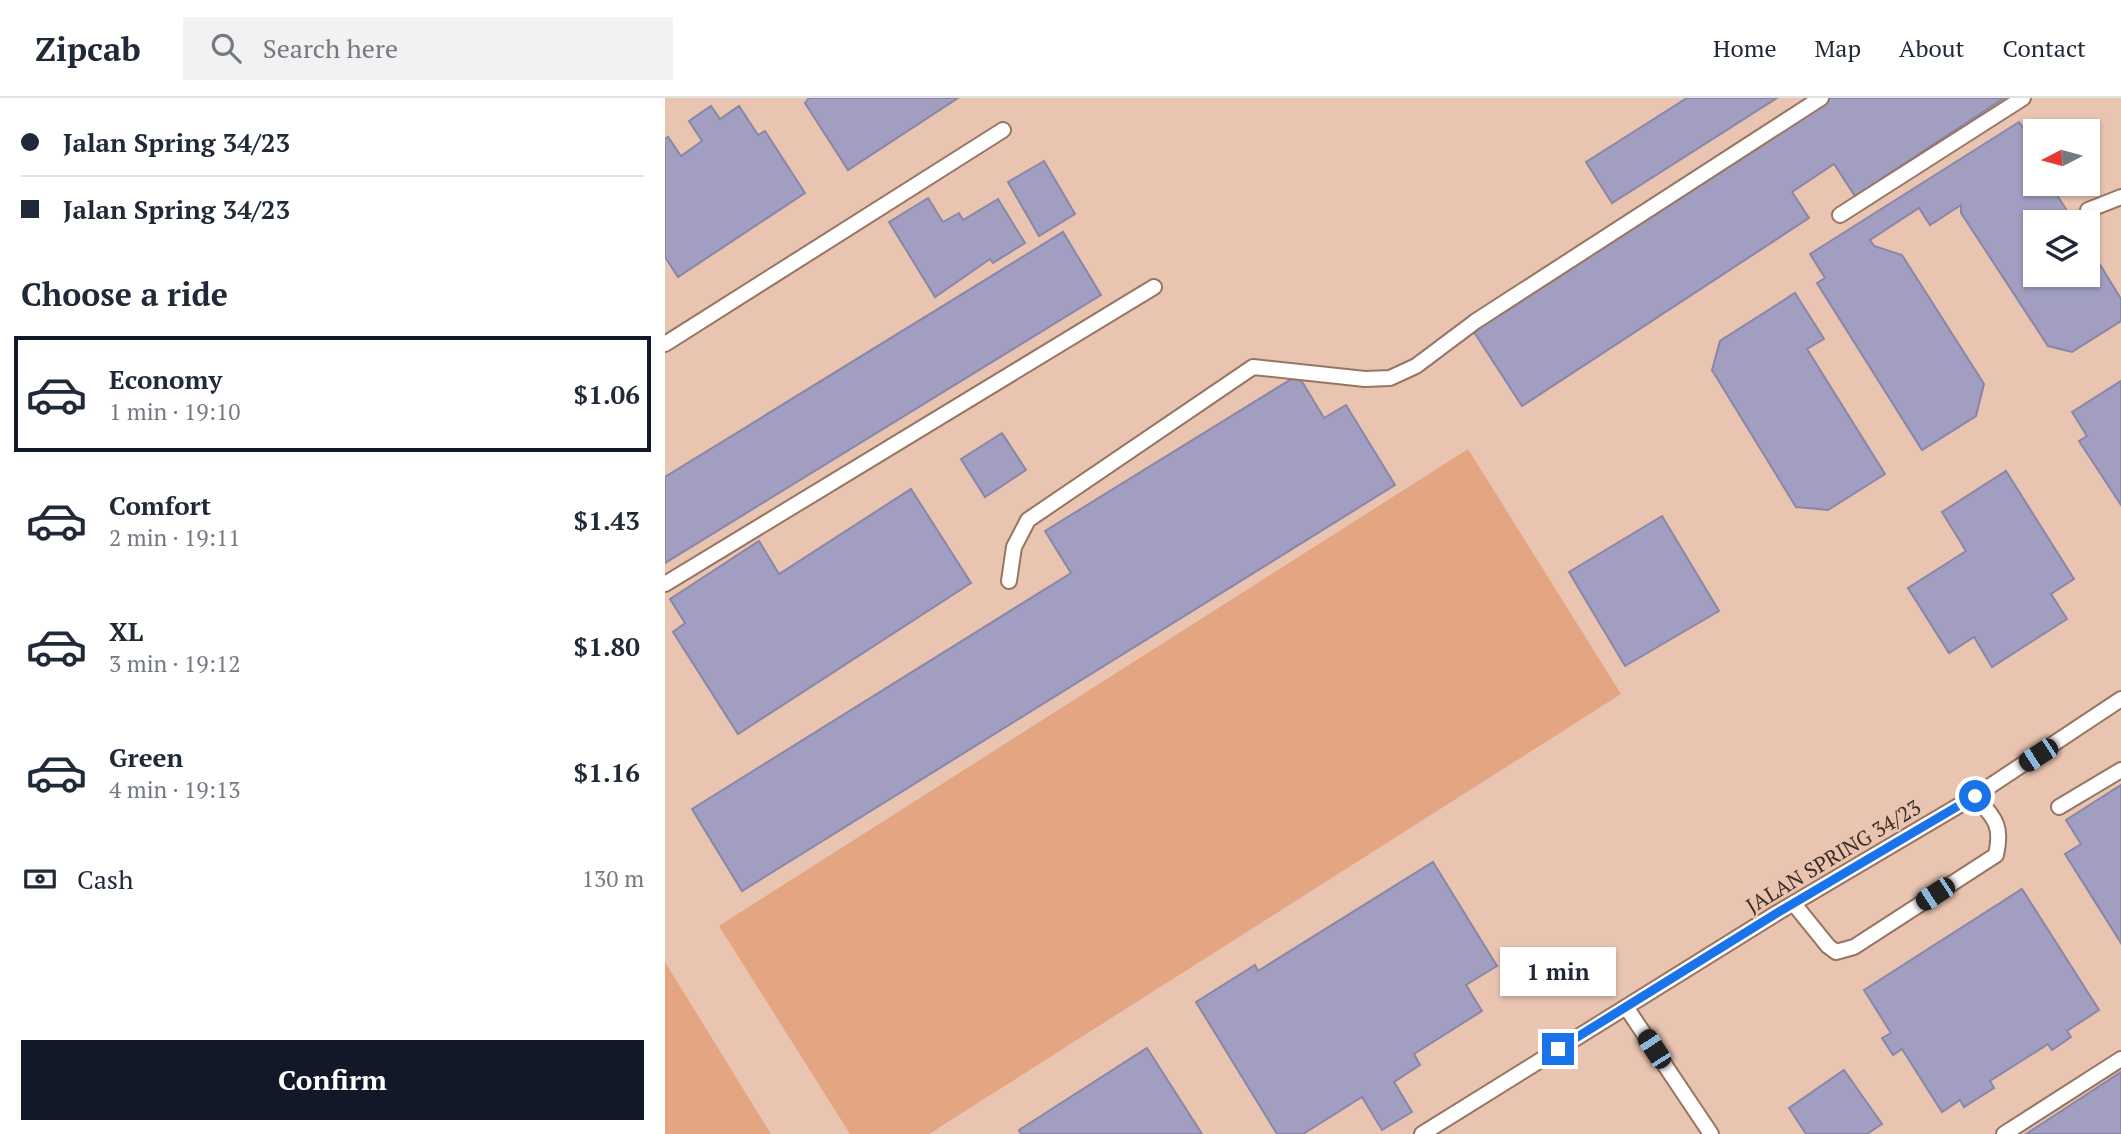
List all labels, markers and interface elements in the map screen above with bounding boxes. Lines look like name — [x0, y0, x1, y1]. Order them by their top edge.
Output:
search box — [183, 17, 673, 80]
text: Zipcab — [35, 27, 141, 70]
icon: search — [207, 29, 245, 67]
text: Search here — [263, 31, 398, 65]
text: Home — [1713, 32, 1777, 64]
text: Map — [1815, 32, 1861, 64]
text: About — [1899, 32, 1965, 64]
text: Contact — [2003, 32, 2086, 64]
north arrow — [2023, 119, 2100, 196]
map controls — [2023, 119, 2100, 287]
text: Jalan Spring 34/23 — [63, 125, 290, 159]
text: Jalan Spring 34/23 — [63, 192, 290, 226]
button: layers — [2023, 210, 2100, 287]
text: Choose a ride — [21, 273, 228, 315]
text: Economy — [109, 362, 222, 396]
icon: car — [25, 363, 88, 426]
text: $1.06 — [574, 377, 640, 411]
text: 1 min · 19:10 — [109, 396, 241, 427]
text: Comfort — [109, 488, 211, 522]
icon: car — [25, 489, 88, 552]
text: $1.43 — [574, 503, 640, 537]
text: 2 min · 19:11 — [109, 522, 241, 553]
text: XL — [109, 614, 143, 648]
icon: car — [25, 615, 88, 678]
text: $1.80 — [574, 629, 640, 663]
text: 3 min · 19:12 — [109, 648, 241, 679]
car — [2015, 735, 2062, 775]
text: Green — [109, 740, 183, 774]
icon: car — [25, 741, 88, 804]
text: $1.16 — [574, 755, 640, 789]
text: 4 min · 19:13 — [109, 774, 241, 805]
route start — [1959, 780, 1991, 812]
street label: JALAN SPRING 34/23 — [1740, 793, 1926, 919]
icon: cash — [21, 860, 59, 898]
text: Cash — [77, 862, 133, 896]
text: 130 m — [582, 863, 644, 894]
car — [1912, 874, 1959, 914]
callout: 1 min — [1500, 948, 1616, 996]
text: 1 min — [1527, 956, 1589, 987]
car — [1634, 1026, 1675, 1072]
route end — [1542, 1033, 1574, 1065]
button: Confirm — [21, 1040, 644, 1120]

